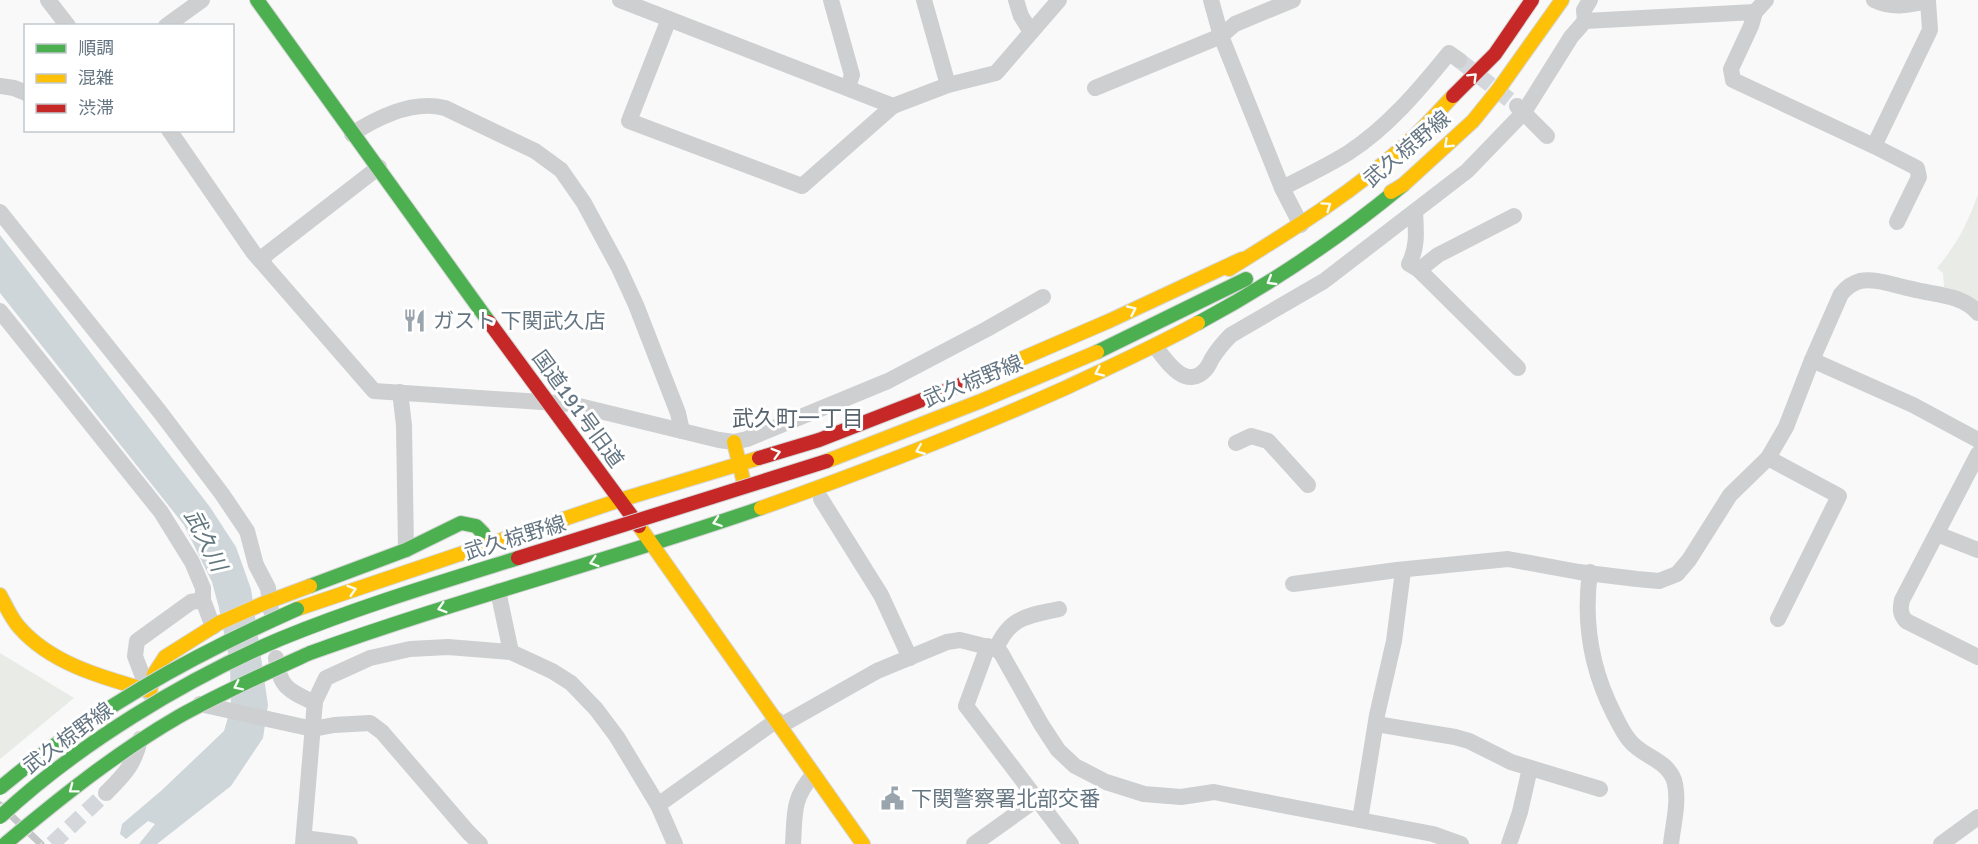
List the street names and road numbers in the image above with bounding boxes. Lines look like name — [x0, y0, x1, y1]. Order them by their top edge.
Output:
street label: 武久椋野線 — [1358, 105, 1456, 193]
street label: 国道191号旧道 — [527, 345, 629, 473]
street label: 武久椋野線 — [919, 349, 1027, 413]
street label: 武久椋野線 — [461, 510, 569, 566]
street label: 武久椋野線 — [18, 697, 118, 779]

